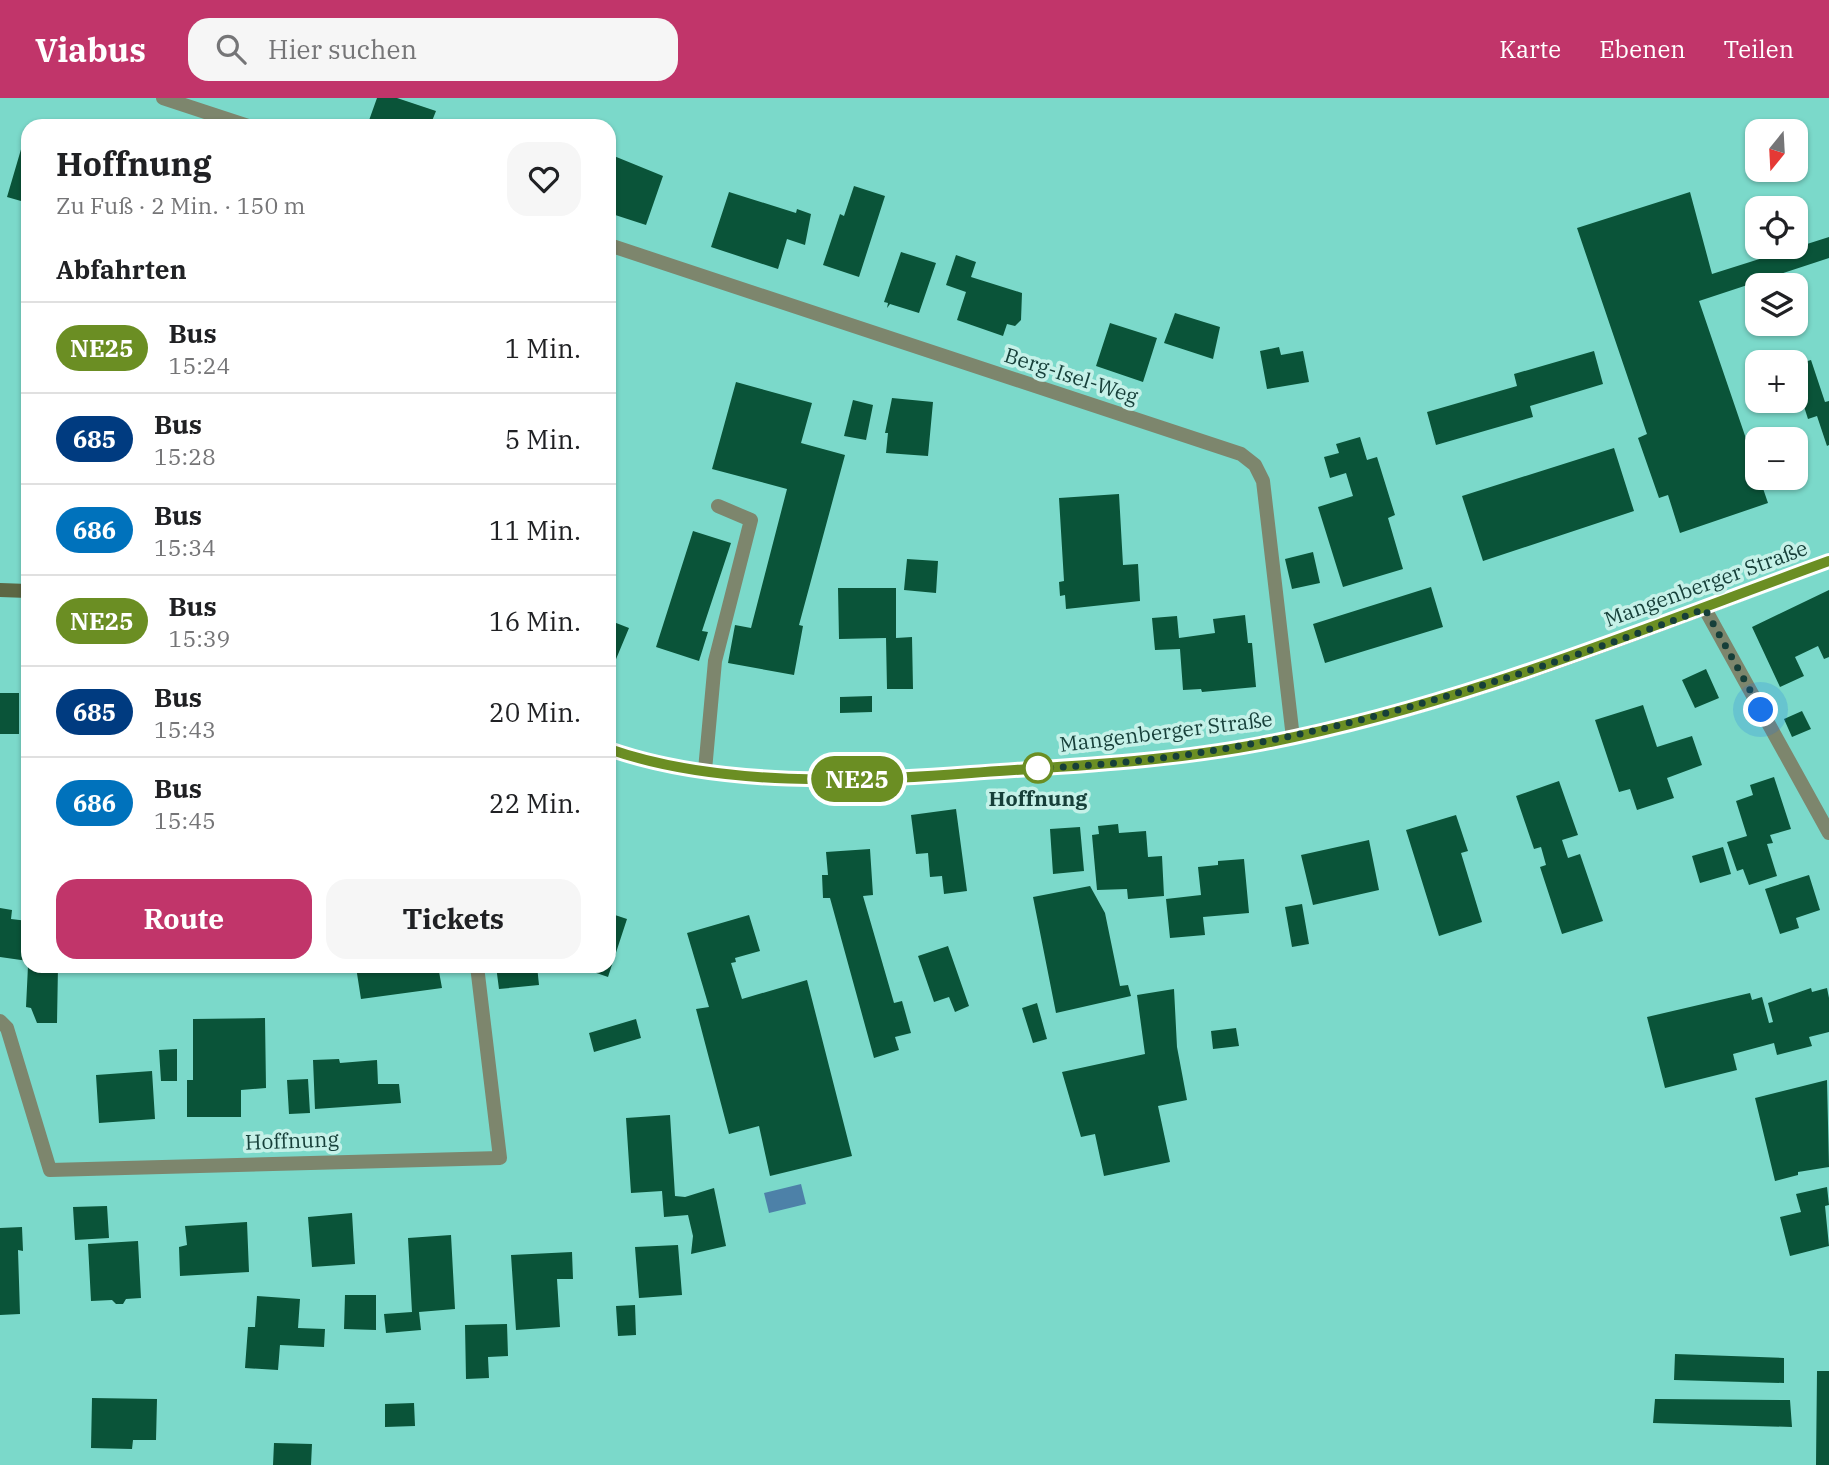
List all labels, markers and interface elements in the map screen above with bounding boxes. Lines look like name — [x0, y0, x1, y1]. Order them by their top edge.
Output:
search box — [188, 18, 678, 81]
text: Viabus — [35, 28, 146, 71]
icon: search — [212, 30, 250, 68]
text: Hier suchen — [268, 32, 417, 66]
text: Karte — [1499, 33, 1561, 65]
text: Ebenen — [1599, 33, 1686, 65]
text: Teilen — [1724, 33, 1794, 65]
north arrow — [1745, 119, 1808, 182]
map controls — [1745, 119, 1808, 490]
text: Hoffnung — [56, 142, 212, 185]
button: heart — [507, 142, 581, 216]
text: Zu Fuß · 2 Min. · 150 m — [56, 190, 305, 220]
button: locate — [1745, 196, 1808, 259]
text: Abfahrten — [56, 252, 187, 286]
button: layers — [1745, 273, 1808, 336]
text: Bus — [169, 316, 217, 350]
text: 1 Min. — [505, 331, 581, 365]
text: NE25 — [70, 332, 134, 364]
street label: Berg-Isel-Weg — [1001, 340, 1142, 410]
text: 15:24 — [169, 350, 230, 380]
button: + — [1745, 350, 1808, 413]
text: Bus — [154, 407, 202, 441]
text: 5 Min. — [505, 422, 581, 456]
text: 685 — [73, 423, 116, 455]
button: − — [1745, 427, 1808, 490]
text: 15:28 — [154, 441, 216, 471]
text: Bus — [154, 498, 202, 532]
text: 11 Min. — [489, 513, 581, 547]
text: 686 — [73, 514, 116, 546]
text: 15:34 — [154, 532, 216, 562]
street label: Mangenberger Straße — [1600, 533, 1811, 633]
text: Bus — [169, 589, 217, 623]
text: 16 Min. — [489, 604, 581, 638]
text: NE25 — [70, 605, 134, 637]
text: 15:39 — [169, 623, 230, 653]
text: Bus — [154, 680, 202, 714]
your location — [1743, 692, 1778, 727]
text: 20 Min. — [489, 695, 581, 729]
text: 685 — [73, 696, 116, 728]
street label: Mangenberger Straße — [1058, 704, 1274, 758]
text: 15:43 — [154, 714, 216, 744]
marker: Hoffnung — [1023, 753, 1053, 783]
line badge: NE25 — [808, 756, 906, 802]
text: NE25 — [825, 763, 889, 795]
text: Bus — [154, 771, 202, 805]
place label: Hoffnung — [988, 784, 1088, 812]
text: 22 Min. — [489, 786, 581, 820]
text: 686 — [73, 787, 116, 819]
text: 15:45 — [154, 805, 216, 835]
button: Route — [56, 879, 312, 959]
button: Tickets — [326, 879, 581, 959]
street label: Hoffnung — [245, 1124, 340, 1156]

